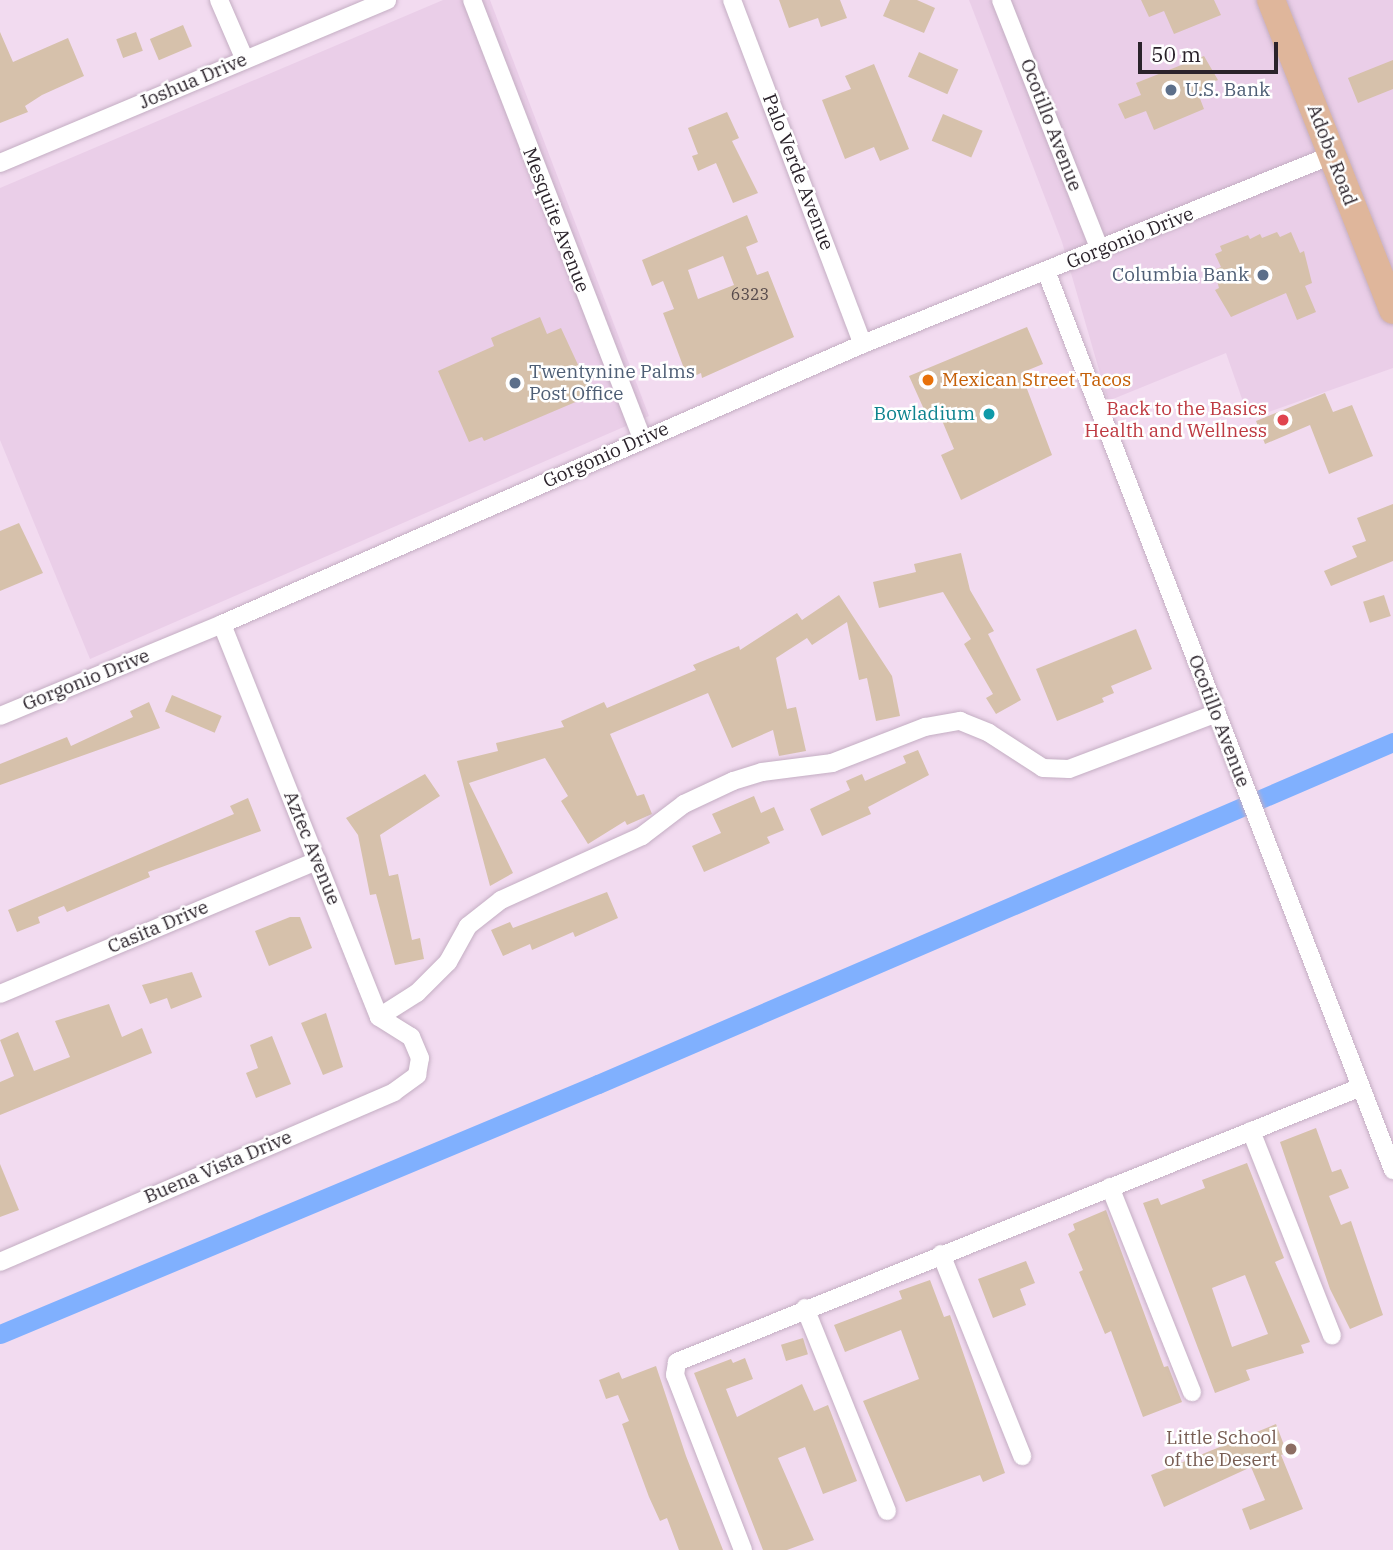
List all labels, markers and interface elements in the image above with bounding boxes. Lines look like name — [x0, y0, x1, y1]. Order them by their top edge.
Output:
scale bar — [1141, 28, 1281, 72]
text: 50 m — [1151, 40, 1201, 68]
street label: Joshua Drive — [136, 48, 250, 114]
street label: Ocotillo Avenue — [1015, 56, 1087, 194]
place label: U.S. Bank — [1185, 79, 1270, 101]
marker: U.S. Bank — [1163, 82, 1179, 98]
street label: Palo Verde Avenue — [758, 90, 838, 254]
street label: Adobe Road — [1302, 101, 1362, 209]
street label: Mesquite Avenue — [518, 144, 594, 296]
street label: Gorgonio Drive — [1063, 202, 1197, 274]
place label: Columbia Bank — [1112, 264, 1249, 286]
marker: Columbia Bank — [1255, 267, 1271, 283]
house number: 6323 — [731, 284, 769, 304]
place label: Twentynine Palms Post Office — [529, 361, 695, 405]
place label: Mexican Street Tacos — [942, 369, 1131, 391]
marker: Mexican Street Tacos — [920, 372, 936, 388]
marker: Twentynine Palms Post Office — [507, 375, 523, 391]
place label: Back to the Basics Health and Wellness — [1084, 398, 1267, 442]
place label: Bowladium — [873, 403, 975, 425]
marker: Bowladium — [981, 406, 997, 422]
marker: Back to the Basics Health and Wellness — [1273, 410, 1293, 430]
street label: Gorgonio Drive — [540, 417, 672, 493]
street label: Gorgonio Drive — [19, 644, 153, 716]
street label: Ocotillo Avenue — [1183, 652, 1255, 790]
street label: Aztec Avenue — [279, 788, 345, 908]
street label: Casita Drive — [104, 896, 212, 958]
street label: Buena Vista Drive — [141, 1126, 295, 1208]
place label: Little School of the Desert — [1164, 1427, 1277, 1471]
marker: Little School of the Desert — [1283, 1441, 1299, 1457]

